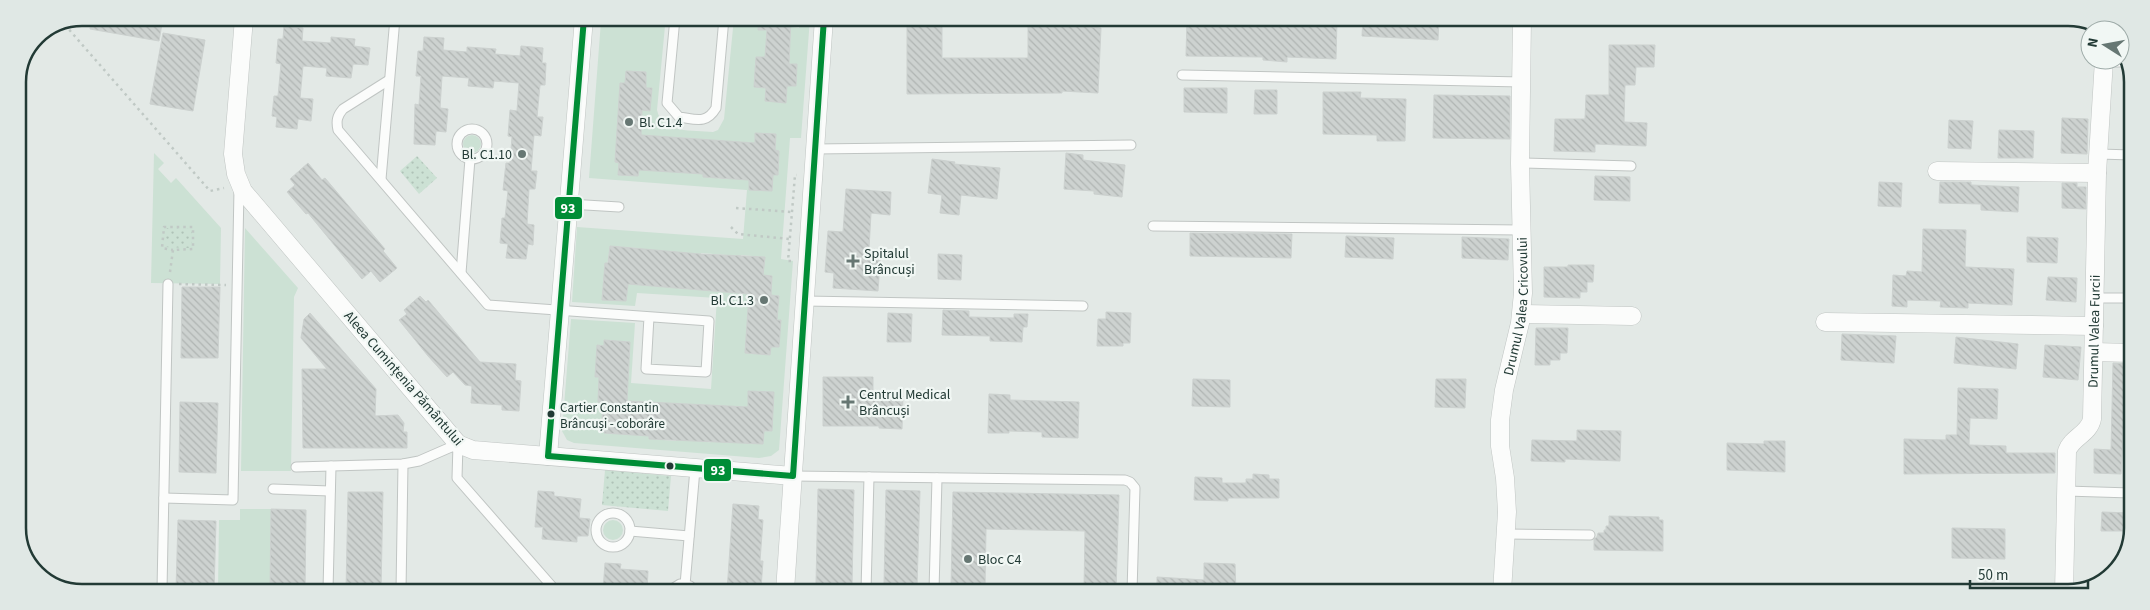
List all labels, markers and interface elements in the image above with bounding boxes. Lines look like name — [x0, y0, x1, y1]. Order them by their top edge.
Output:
north arrow — [2080, 20, 2130, 70]
text: N — [2083, 36, 2104, 49]
place label: Bl. C1.4 — [639, 113, 683, 133]
marker: Bl. C1.4 — [623, 116, 635, 128]
place label: Bl. C1.10 — [462, 145, 512, 165]
marker: Bl. C1.10 — [516, 148, 528, 160]
line badge: 93 — [554, 196, 583, 220]
text: 93 — [561, 199, 575, 219]
street label: Drumul Valea Cricovului — [1499, 237, 1534, 378]
place label: Spitalul Brâncuși — [864, 244, 915, 280]
marker: Spitalul Brâncuși — [846, 254, 860, 268]
street label: Drumul Valea Furcii — [2084, 275, 2106, 388]
place label: Bl. C1.3 — [711, 291, 754, 311]
marker: Bl. C1.3 — [758, 294, 770, 306]
street label: Aleea Cumințenia Pământului — [339, 307, 468, 451]
place label: Centrul Medical Brâncuși — [859, 385, 951, 421]
marker: Centrul Medical Brâncuși — [841, 395, 855, 409]
place label: Cartier Constantin Brâncuși - coborâre — [560, 399, 665, 433]
marker: Cartier Constantin Brâncuși - coborâre — [546, 409, 556, 419]
line badge: 93 — [703, 458, 732, 482]
unlabelled marker — [665, 461, 675, 471]
text: 93 — [711, 461, 725, 481]
place label: Bloc C4 — [978, 550, 1022, 570]
marker: Bloc C4 — [962, 553, 974, 565]
scale bar — [1970, 558, 2088, 590]
text: 50 m — [1978, 565, 2008, 586]

